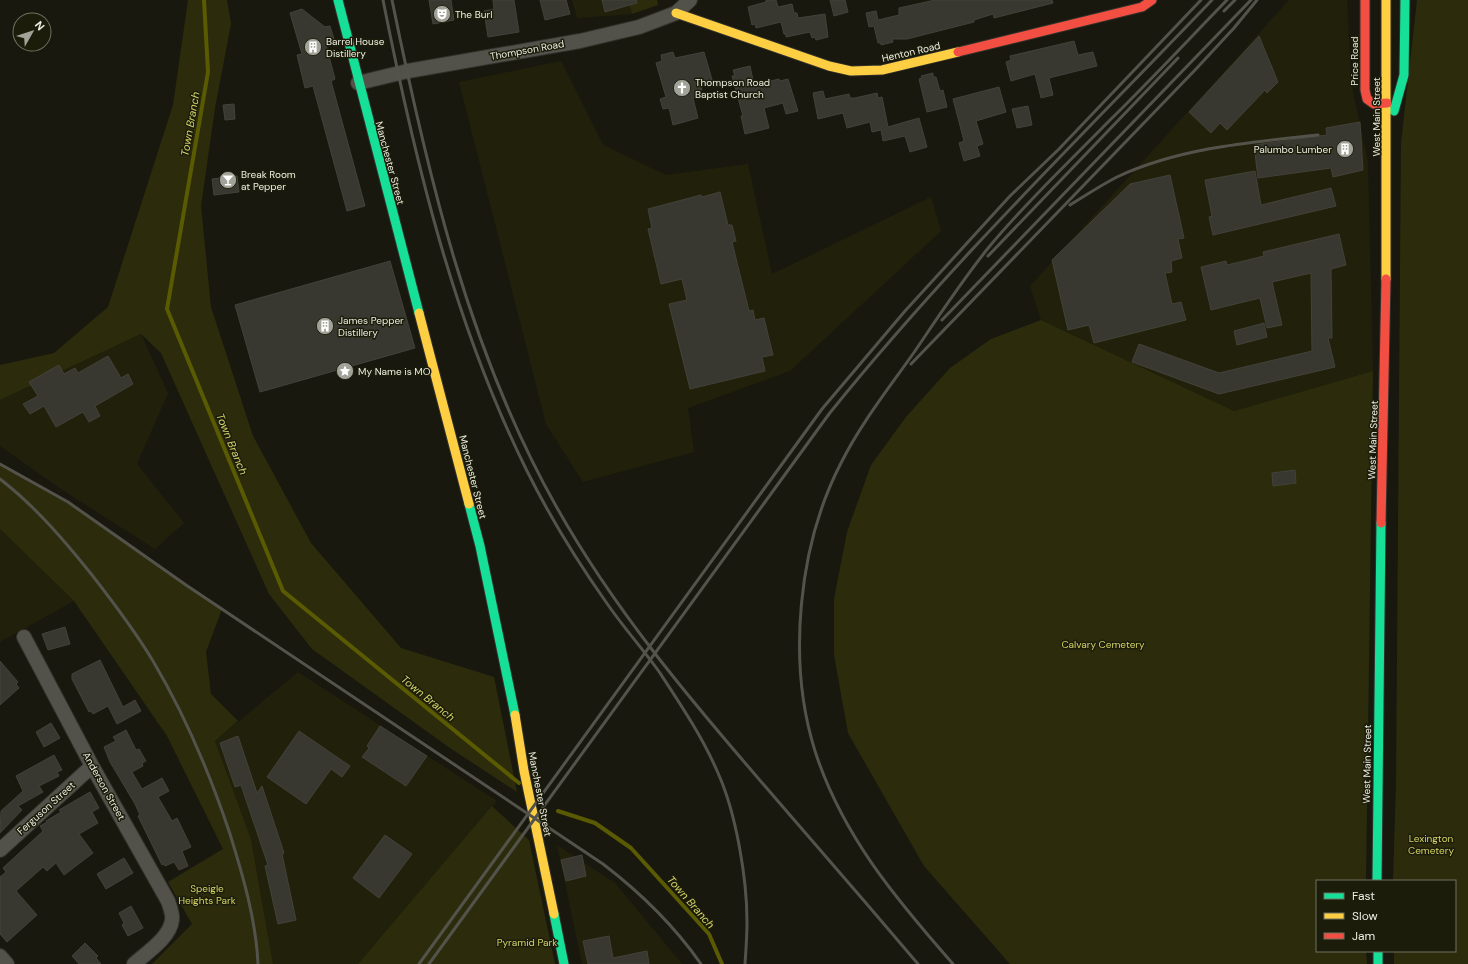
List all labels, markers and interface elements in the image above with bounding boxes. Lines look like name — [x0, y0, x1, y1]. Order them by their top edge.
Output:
theatre icon: The Burl — [432, 4, 452, 24]
place label: The Burl — [455, 8, 492, 21]
north arrow — [12, 12, 52, 52]
text: N — [32, 18, 48, 33]
place label: Barrel House Distillery — [326, 35, 385, 60]
street label: Price Road — [1348, 36, 1361, 86]
building icon: Barrel House Distillery — [303, 37, 323, 57]
street label: Thompson Road — [489, 37, 565, 63]
street label: Henton Road — [880, 39, 942, 65]
place label: Thompson Road Baptist Church — [695, 76, 770, 101]
street label: West Main Street — [1370, 77, 1383, 157]
church icon: Thompson Road Baptist Church — [672, 78, 692, 98]
water label: Town Branch — [177, 91, 203, 157]
street label: Manchester Street — [373, 120, 407, 206]
building icon: Palumbo Lumber — [1335, 139, 1355, 159]
place label: Palumbo Lumber — [1254, 143, 1332, 156]
place label: Break Room at Pepper — [241, 168, 296, 193]
bar icon: Break Room at Pepper — [218, 170, 238, 190]
place label: James Pepper Distillery — [338, 314, 404, 339]
building icon: James Pepper Distillery — [315, 316, 335, 336]
place icon: My Name is MO — [335, 361, 355, 381]
place label: My Name is MO — [358, 365, 431, 378]
street label: West Main Street — [1365, 400, 1381, 480]
water label: Town Branch — [213, 411, 251, 477]
street label: Manchester Street — [456, 434, 490, 520]
park label: Calvary Cemetery — [1061, 638, 1145, 651]
water label: Town Branch — [398, 672, 458, 724]
street label: West Main Street — [1360, 724, 1374, 804]
street label: Anderson Street — [80, 750, 128, 822]
street label: Manchester Street — [525, 751, 555, 837]
street label: Ferguson Street — [14, 779, 78, 837]
park label: Lexington Cemetery — [1408, 832, 1454, 857]
water label: Town Branch — [664, 873, 718, 931]
legend — [1316, 880, 1456, 952]
park label: Speigle Heights Park — [178, 882, 236, 907]
text: Fast — [1352, 888, 1375, 904]
text: Slow — [1352, 908, 1378, 924]
text: Jam — [1352, 928, 1375, 944]
park label: Pyramid Park — [497, 936, 557, 949]

